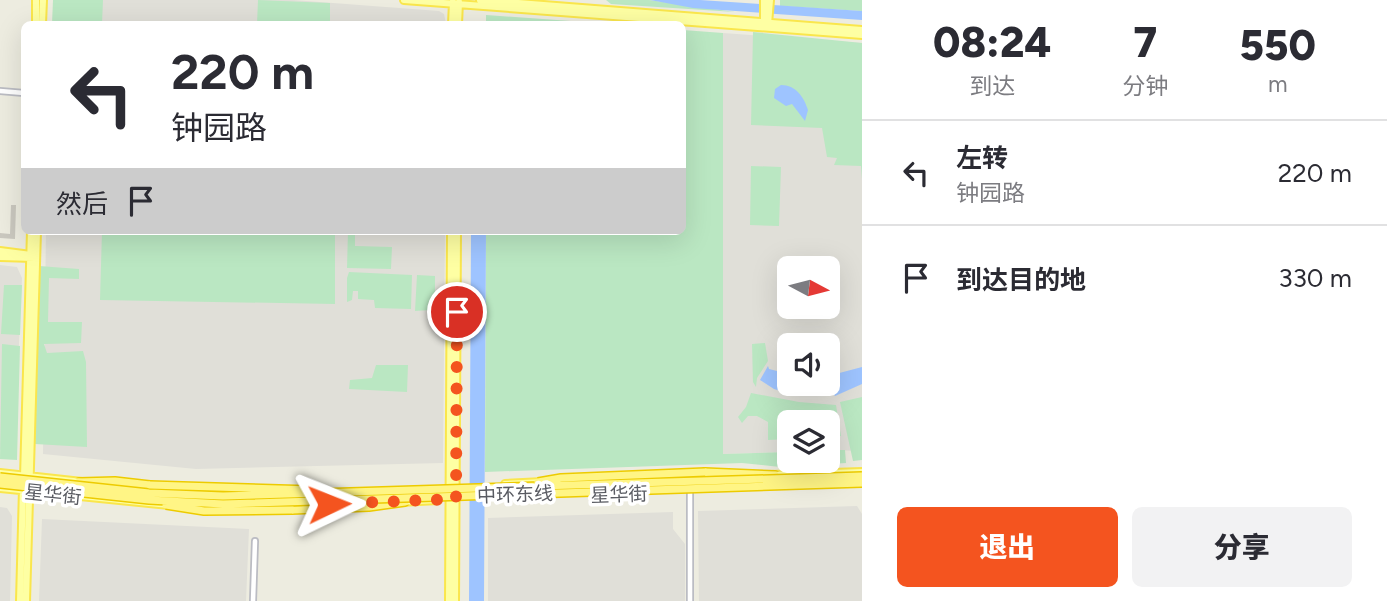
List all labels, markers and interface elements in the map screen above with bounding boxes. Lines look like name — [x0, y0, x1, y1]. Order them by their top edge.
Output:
text: 08:24 — [933, 17, 1051, 68]
text: 7 — [1134, 17, 1157, 68]
text: 550 — [1239, 20, 1316, 71]
text: 220 m — [171, 42, 314, 101]
icon: left — [56, 49, 147, 140]
text: m — [1268, 70, 1287, 98]
text: 到达 — [969, 72, 1015, 100]
text: 分钟 — [1122, 72, 1168, 100]
text: 钟园路 — [171, 109, 267, 147]
text: 左转 — [956, 142, 1008, 174]
icon: left — [897, 154, 935, 192]
text: 220 m — [1278, 157, 1352, 189]
text: 钟园路 — [956, 179, 1025, 207]
icon: arrive — [122, 182, 160, 220]
text: 然后 — [56, 188, 108, 220]
north arrow — [777, 256, 840, 318]
map controls — [777, 256, 840, 473]
icon: arrive — [897, 259, 935, 297]
text: 330 m — [1278, 262, 1352, 294]
text: 到达目的地 — [956, 264, 1086, 296]
pin — [427, 282, 487, 342]
icon: arrive — [438, 293, 476, 331]
button: sound — [777, 333, 840, 396]
button: layers — [777, 410, 840, 473]
position arrow — [292, 467, 366, 541]
street label: 星华街 — [23, 480, 83, 509]
street label: 中环东线 — [477, 482, 553, 507]
street label: 星华街 — [590, 482, 648, 507]
button: 退出 — [897, 507, 1118, 587]
button: 分享 — [1132, 507, 1352, 587]

